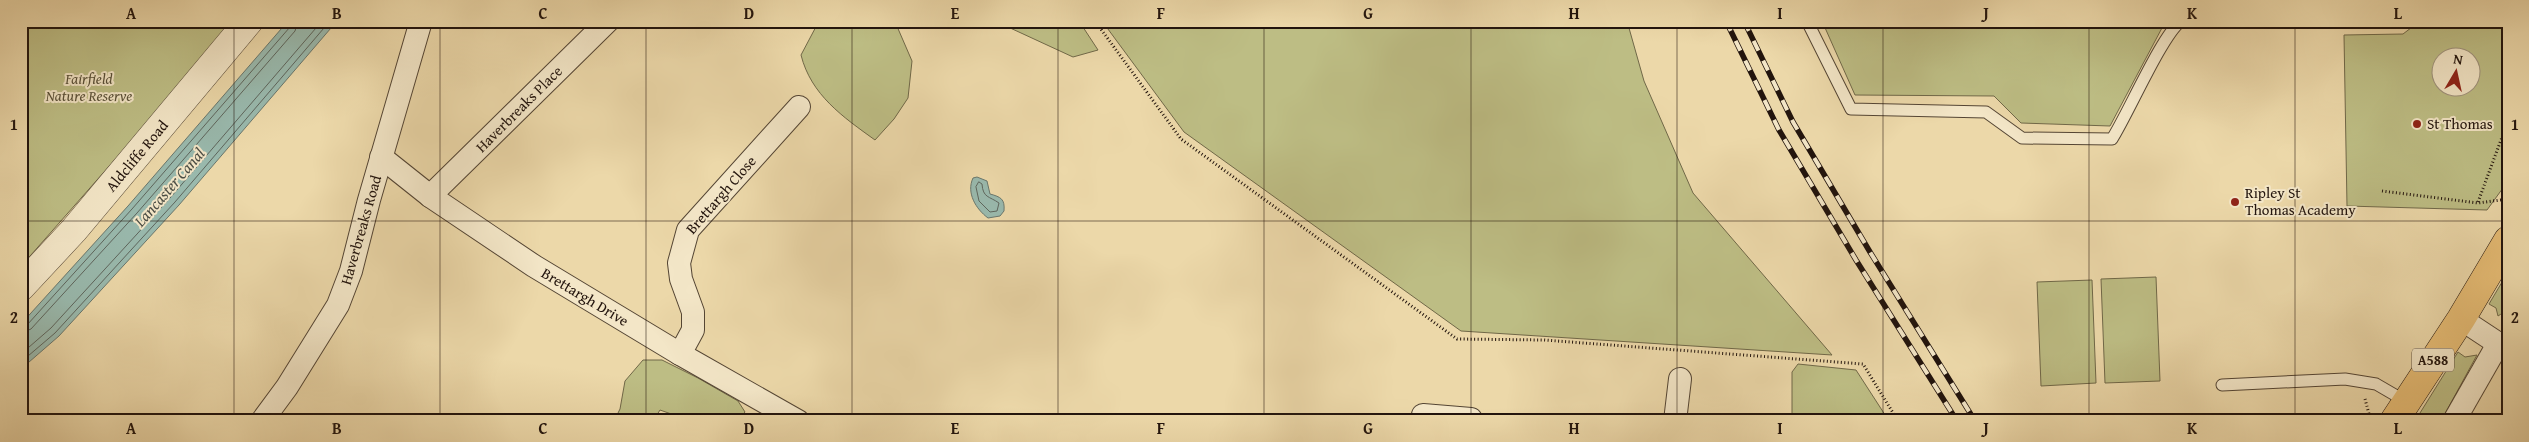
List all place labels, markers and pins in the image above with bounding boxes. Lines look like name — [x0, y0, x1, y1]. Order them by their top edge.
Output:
place label: St Thomas — [2427, 113, 2493, 134]
marker: St Thomas — [2411, 118, 2423, 130]
place label: Ripley St Thomas Academy — [2245, 182, 2356, 220]
marker: Ripley St Thomas Academy — [2229, 196, 2241, 208]

